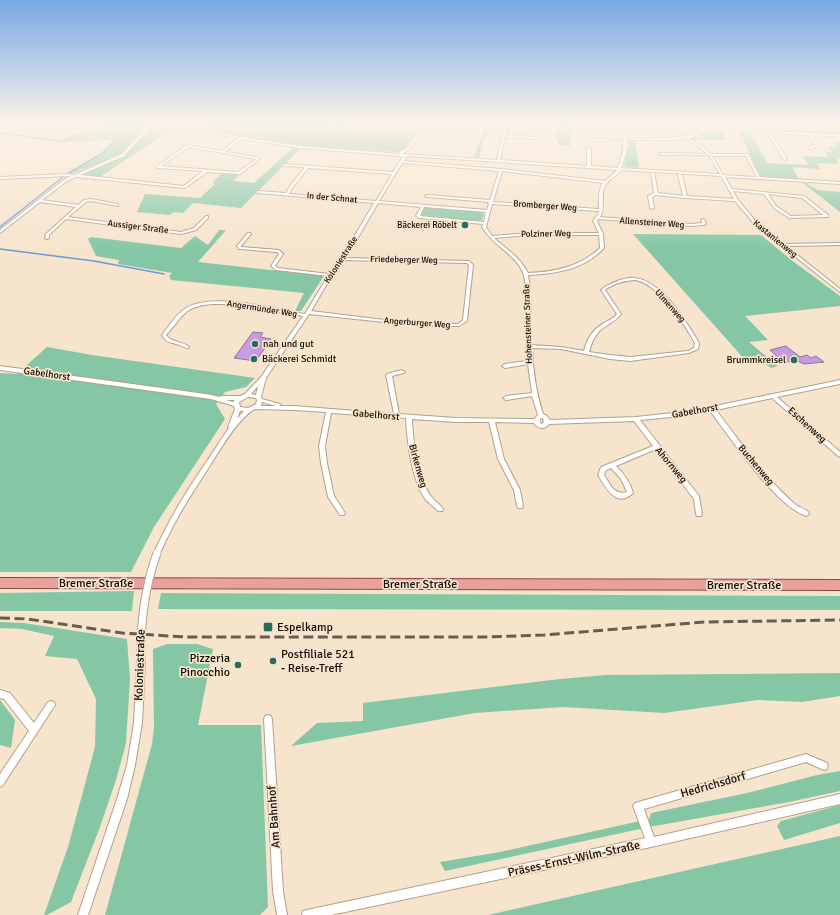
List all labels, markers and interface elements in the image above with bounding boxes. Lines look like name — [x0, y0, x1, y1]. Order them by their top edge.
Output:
street label: In der Schnat — [306, 190, 358, 206]
street label: Bromberger Weg — [513, 198, 577, 214]
street label: Allensteiner Weg — [619, 215, 685, 231]
street label: Aussiger Straße — [107, 218, 170, 236]
street label: Kastanienweg — [751, 218, 800, 260]
place label: Bäckerei Röbelt — [397, 220, 457, 231]
marker: Bäckerei Röbelt — [460, 220, 470, 230]
street label: Polziner Weg — [521, 228, 571, 240]
street label: Koloniestraße — [322, 234, 361, 286]
street label: Friedeberger Weg — [370, 254, 438, 266]
street label: Hohensteiner Straße — [521, 283, 535, 364]
street label: Ulmenweg — [652, 287, 688, 325]
street label: Angermünder Weg — [226, 298, 298, 320]
street label: Angerburger Weg — [383, 315, 451, 331]
place label: nah und gut — [263, 338, 314, 350]
marker: nah und gut — [250, 339, 260, 349]
place label: Bäckerei Schmidt — [262, 353, 337, 365]
marker: Bäckerei Schmidt — [249, 354, 259, 364]
place label: Brummkreisel — [726, 354, 786, 366]
marker: Brummkreisel — [789, 355, 799, 365]
street label: Gabelhorst — [23, 365, 72, 383]
street label: Gabelhorst — [671, 401, 720, 421]
street label: Eschenweg — [785, 405, 829, 445]
street label: Gabelhorst — [352, 407, 400, 423]
street label: Buchenweg — [736, 442, 776, 488]
street label: Birkenweg — [406, 443, 430, 489]
street label: Ahornweg — [653, 445, 689, 485]
street label: Bremer Straße — [59, 576, 133, 591]
street label: Bremer Straße — [383, 577, 457, 592]
street label: Bremer Straße — [707, 578, 781, 593]
place label: Espelkamp — [277, 620, 333, 635]
marker: Espelkamp — [262, 621, 274, 633]
street label: Koloniestraße — [131, 629, 149, 701]
place label: Postfiliale 521 - Reise-Treff — [281, 647, 355, 676]
place label: Pizzeria Pinocchio — [180, 651, 230, 680]
marker: Postfiliale 521 - Reise-Treff — [268, 656, 278, 666]
marker: Pizzeria Pinocchio — [233, 660, 243, 670]
street label: Hedrichsdorf — [679, 768, 748, 801]
street label: Am Bahnhof — [264, 784, 284, 849]
street label: Präses-Ernst-Wilm-Straße — [507, 838, 641, 880]

